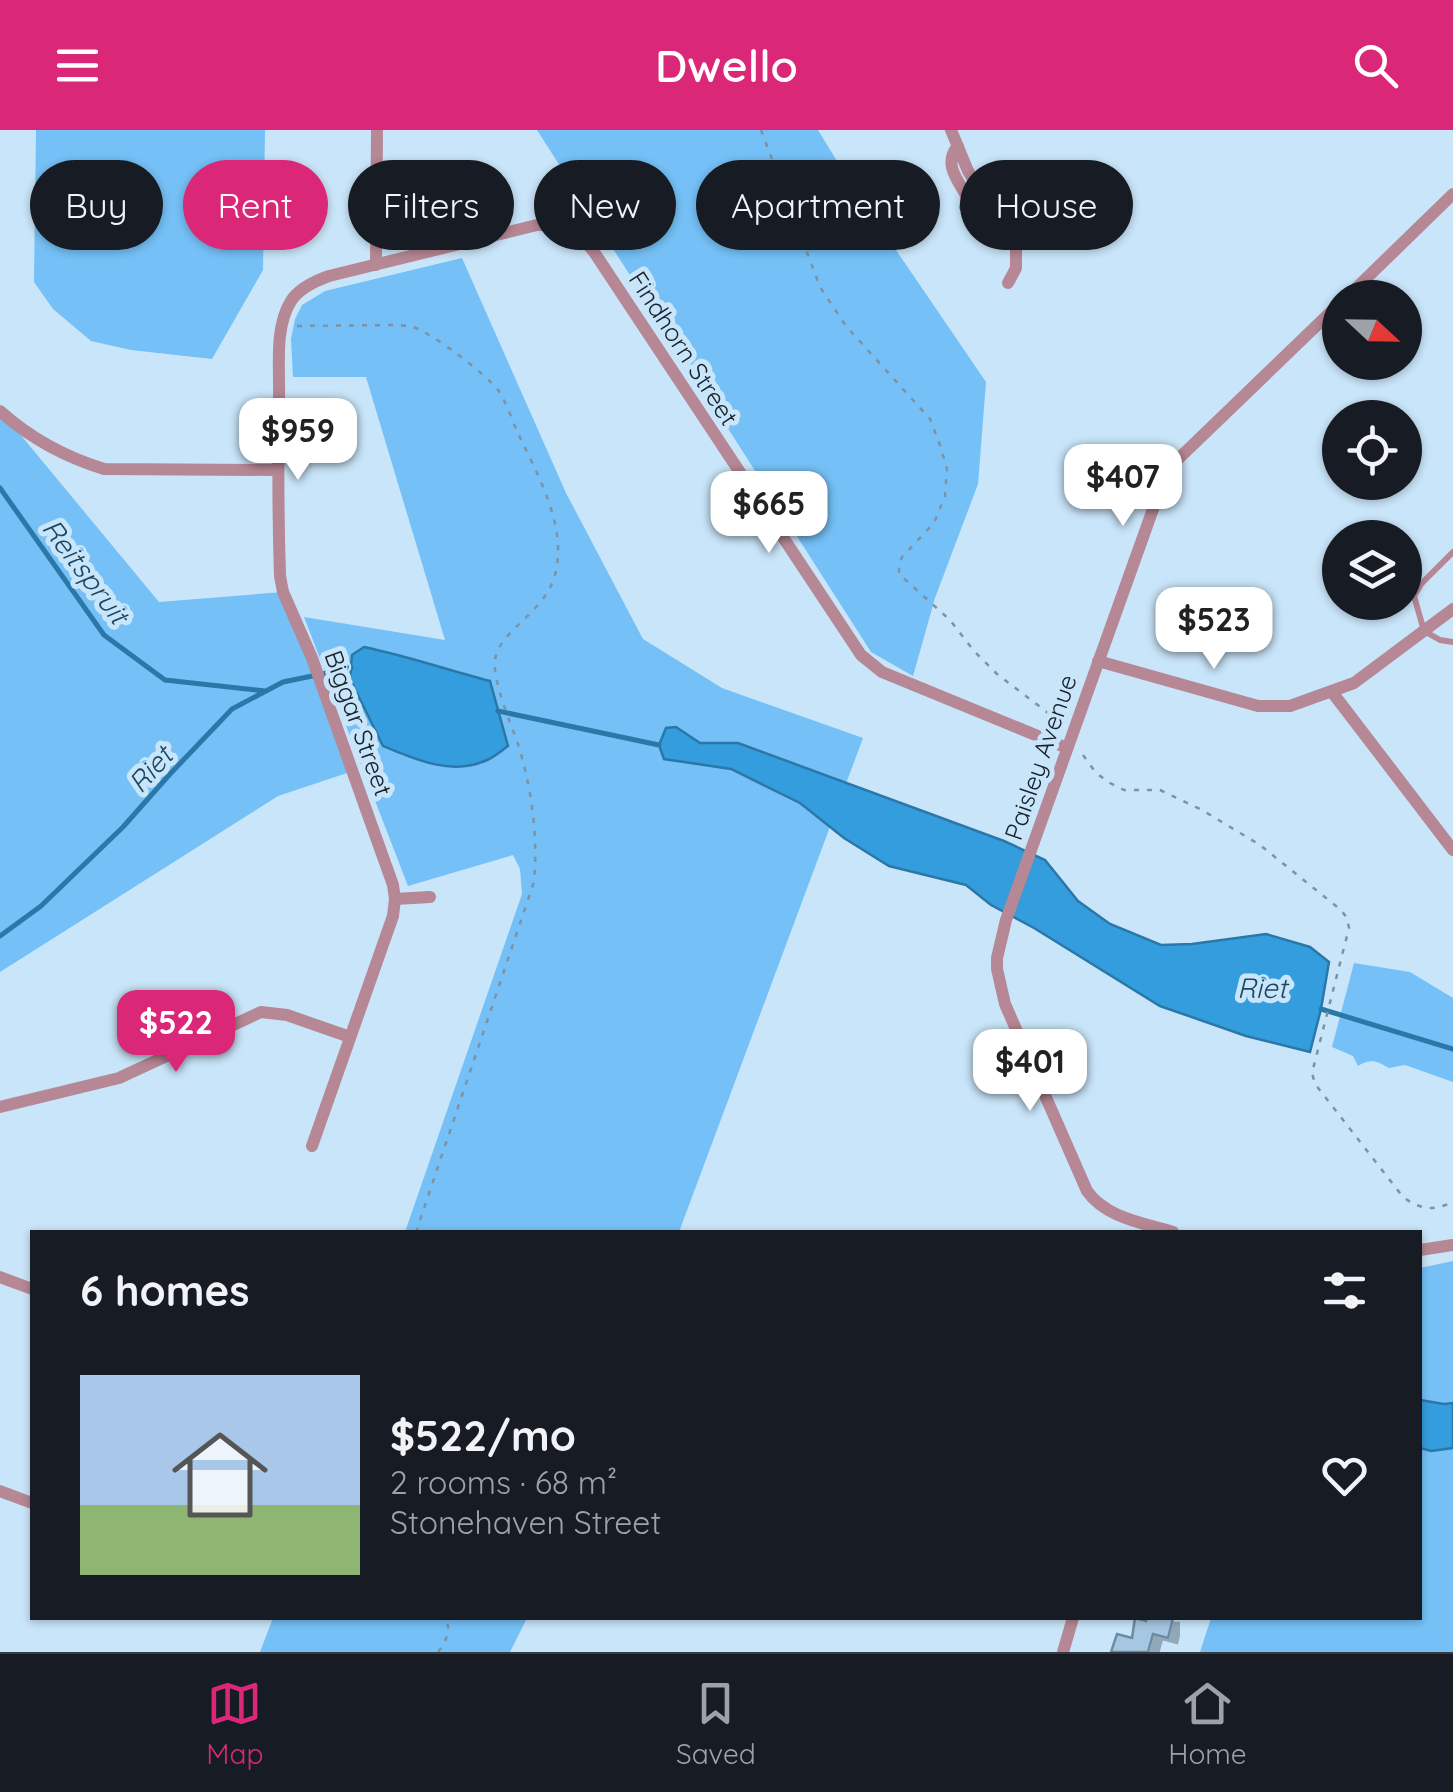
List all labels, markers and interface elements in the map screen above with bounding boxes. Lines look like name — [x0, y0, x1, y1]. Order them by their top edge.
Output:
text: Dwello — [655, 37, 798, 93]
icon: menu — [50, 38, 105, 93]
icon: search — [1348, 38, 1403, 93]
chip: Buy — [30, 160, 163, 250]
chip: Rent — [183, 160, 328, 250]
chip: Filters — [348, 160, 514, 250]
chip: New — [534, 160, 676, 250]
chip: Apartment — [696, 160, 940, 250]
chip: House — [960, 160, 1133, 250]
street label: Findhorn Street — [623, 265, 745, 431]
north arrow — [1322, 280, 1422, 380]
map controls — [1322, 280, 1422, 620]
pin: $959 — [239, 398, 357, 483]
button: locate — [1322, 400, 1422, 500]
text: $959 — [261, 410, 335, 450]
pin: $407 — [1064, 444, 1182, 529]
text: $407 — [1086, 456, 1160, 496]
pin: $665 — [710, 471, 828, 556]
text: $665 — [733, 483, 805, 523]
water label: Reitspruit — [35, 511, 139, 633]
button: layers — [1322, 520, 1422, 620]
pin: $523 — [1155, 587, 1273, 672]
text: $523 — [1178, 599, 1250, 639]
street label: Biggar Street — [318, 646, 400, 800]
street label: Paisley Avenue — [997, 670, 1083, 844]
water label: Riet — [120, 736, 182, 799]
water label: Riet — [1237, 970, 1291, 1005]
pin: $522 — [117, 990, 235, 1075]
text: $522 — [139, 1002, 213, 1042]
pin: $401 — [971, 1029, 1089, 1114]
text: $401 — [995, 1041, 1065, 1081]
icon: filters — [1317, 1263, 1372, 1318]
text: 6 homes — [80, 1264, 250, 1317]
text: $522/mo — [390, 1409, 576, 1462]
icon: home — [160, 1415, 280, 1535]
icon: heart — [1317, 1448, 1372, 1503]
text: 2 rooms · 68 m² — [390, 1462, 617, 1502]
text: Stonehaven Street — [390, 1502, 661, 1542]
tab: Map — [206, 1676, 263, 1771]
tab: Saved — [676, 1676, 756, 1771]
tab: Home — [1168, 1676, 1247, 1771]

